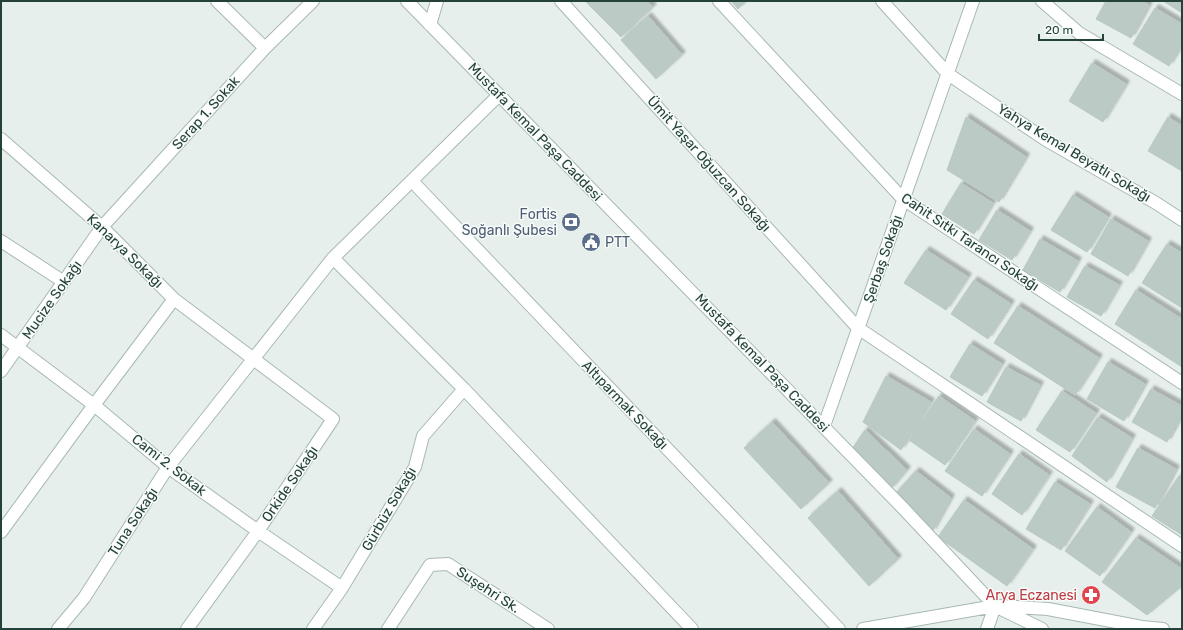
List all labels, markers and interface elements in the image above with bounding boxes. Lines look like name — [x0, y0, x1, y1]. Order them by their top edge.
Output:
scale bar — [1039, 16, 1103, 42]
text: 20 m — [1045, 23, 1073, 37]
street label: Mustafa Kemal Paşa Caddesi — [464, 59, 606, 205]
street label: Serap 1. Sokak — [169, 72, 244, 153]
street label: Ümit Yaşar Oğuzcan Sokağı — [644, 93, 774, 235]
street label: Yahya Kemal Beyatlı Sokağı — [994, 100, 1154, 206]
street label: Cahit Sıtkı Tarancı Sokağı — [898, 189, 1042, 295]
place label: Fortis Soğanlı Şubesi — [462, 206, 557, 239]
street label: Kanarya Sokağı — [83, 210, 167, 292]
bank icon: Fortis Soğanlı Şubesi — [560, 211, 582, 233]
street label: Şerbaş Sokağı — [860, 213, 906, 305]
public building icon: PTT — [580, 231, 602, 253]
place label: PTT — [605, 234, 630, 251]
street label: Mucize Sokağı — [19, 257, 85, 343]
street label: Mustafa Kemal Paşa Caddesi — [691, 290, 833, 436]
street label: Altıparmak Sokağı — [578, 357, 672, 453]
street label: Cami 2. Sokak — [128, 431, 210, 500]
street label: Orkide Sokağı — [258, 443, 322, 525]
street label: Gürbüz Sokağı — [358, 464, 420, 554]
street label: Tuna Sokağı — [105, 485, 161, 559]
street label: Suşehri Sk. — [453, 563, 523, 617]
pharmacy icon: Arya Eczanesi — [1080, 584, 1102, 606]
place label: Arya Eczanesi — [986, 587, 1077, 604]

